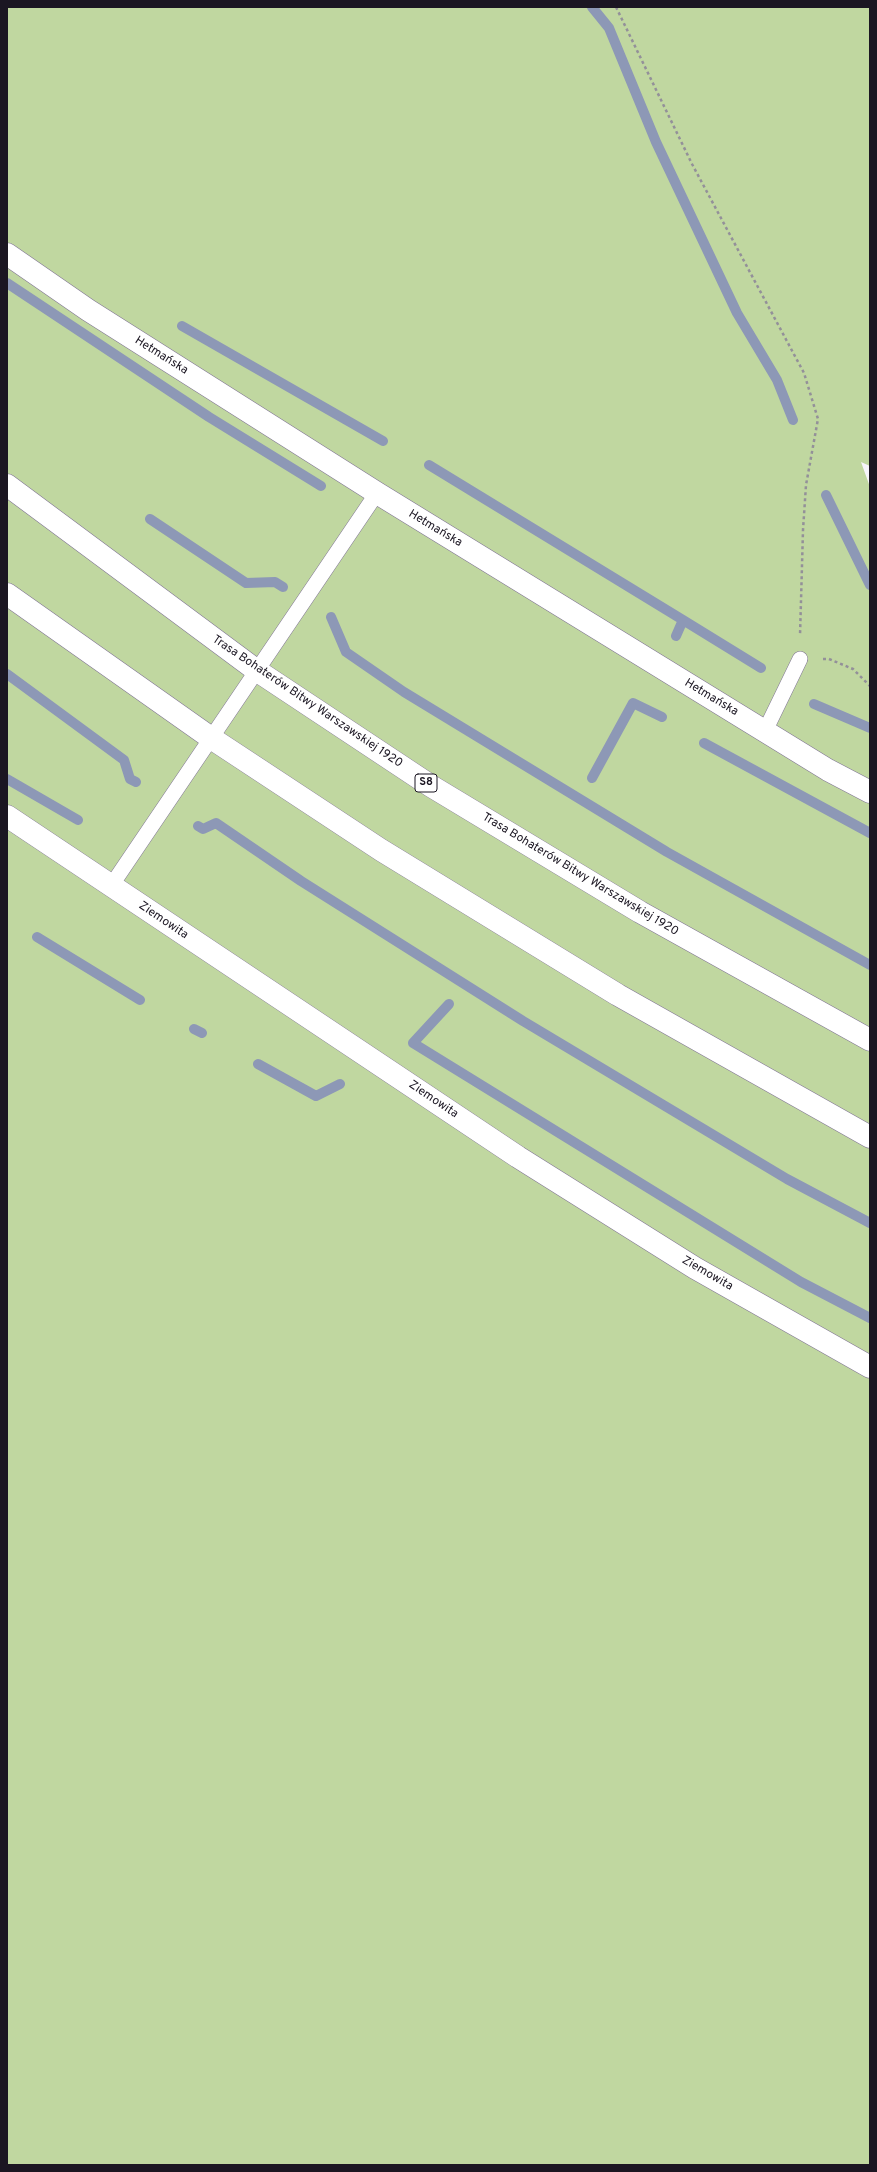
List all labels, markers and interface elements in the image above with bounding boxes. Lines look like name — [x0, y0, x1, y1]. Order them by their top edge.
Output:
street label: Hetmańska — [132, 334, 190, 378]
street label: Hetmańska — [405, 507, 465, 551]
street label: Trasa Bohaterów Bitwy Warszawskiej 1920 — [209, 633, 405, 771]
street label: Hetmańska — [681, 676, 741, 720]
road number: S8 — [415, 774, 437, 792]
street label: Trasa Bohaterów Bitwy Warszawskiej 1920 — [479, 810, 681, 940]
street label: Ziemowita — [135, 899, 191, 943]
street label: Ziemowita — [405, 1078, 461, 1122]
street label: Ziemowita — [679, 1254, 735, 1294]

